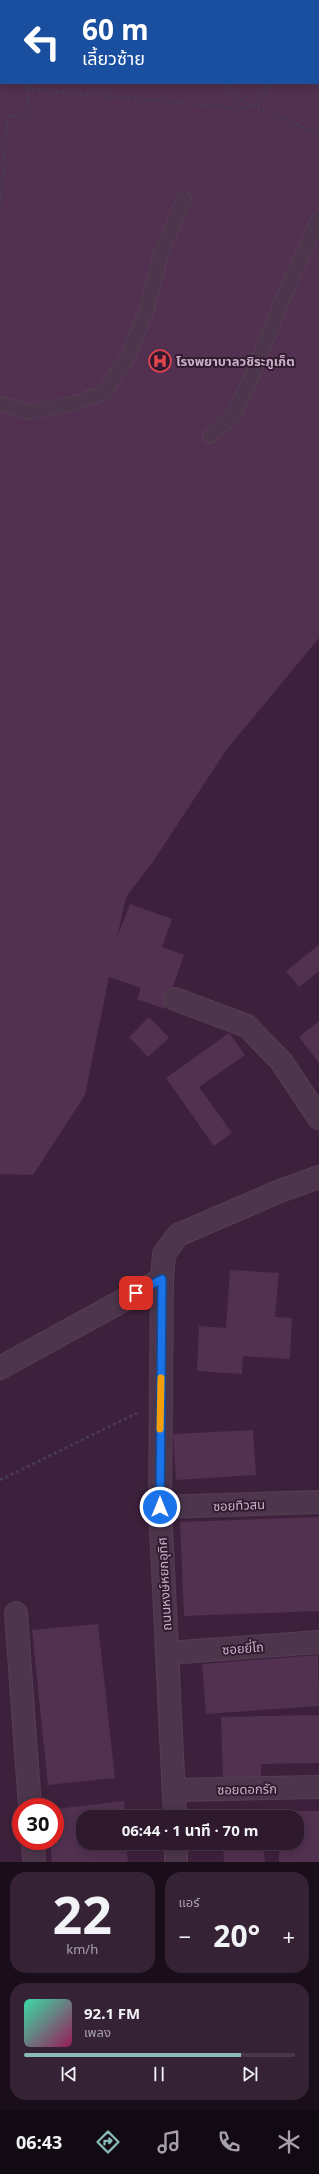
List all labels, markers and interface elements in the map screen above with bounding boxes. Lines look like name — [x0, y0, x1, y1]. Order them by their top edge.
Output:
text: 60 m — [82, 10, 149, 48]
icon: left — [16, 16, 68, 68]
text: เลี้ยวซ้าย — [82, 46, 145, 70]
hospital icon: โรงพยาบาลวชิระภูเก็ต — [147, 348, 173, 374]
place label: โรงพยาบาลวชิระภูเก็ต — [176, 352, 295, 370]
pin — [119, 1276, 153, 1310]
icon: arrive — [125, 1282, 147, 1304]
position arrow — [139, 1486, 181, 1528]
street label: ซอยทิวสน — [213, 1495, 265, 1515]
street label: ถนนหงษ์หยกอุทิศ — [153, 1537, 175, 1631]
street label: ซอยยี่โถ — [222, 1638, 264, 1658]
street label: ซอยดอกรัก — [217, 1779, 277, 1799]
speed limit sign: 30 — [12, 1798, 64, 1850]
text: 06:44 · 1 นาที · 70 m — [122, 1820, 258, 1840]
text: 22 — [53, 1878, 112, 1949]
text: แอร์ — [179, 1893, 200, 1911]
text: 20° — [213, 1915, 260, 1956]
text: − — [179, 1921, 191, 1951]
text: + — [282, 1921, 295, 1951]
text: km/h — [66, 1940, 98, 1958]
text: 92.1 FM — [84, 2003, 140, 2023]
text: เพลง — [84, 2023, 111, 2041]
icon: previous — [58, 2063, 80, 2085]
icon: pause — [148, 2063, 170, 2085]
icon: next — [239, 2063, 261, 2085]
icon: directions — [94, 2128, 122, 2156]
icon: music — [155, 2128, 183, 2156]
icon: phone — [215, 2128, 243, 2156]
icon: climate — [275, 2128, 303, 2156]
text: 06:43 — [16, 2130, 62, 2154]

